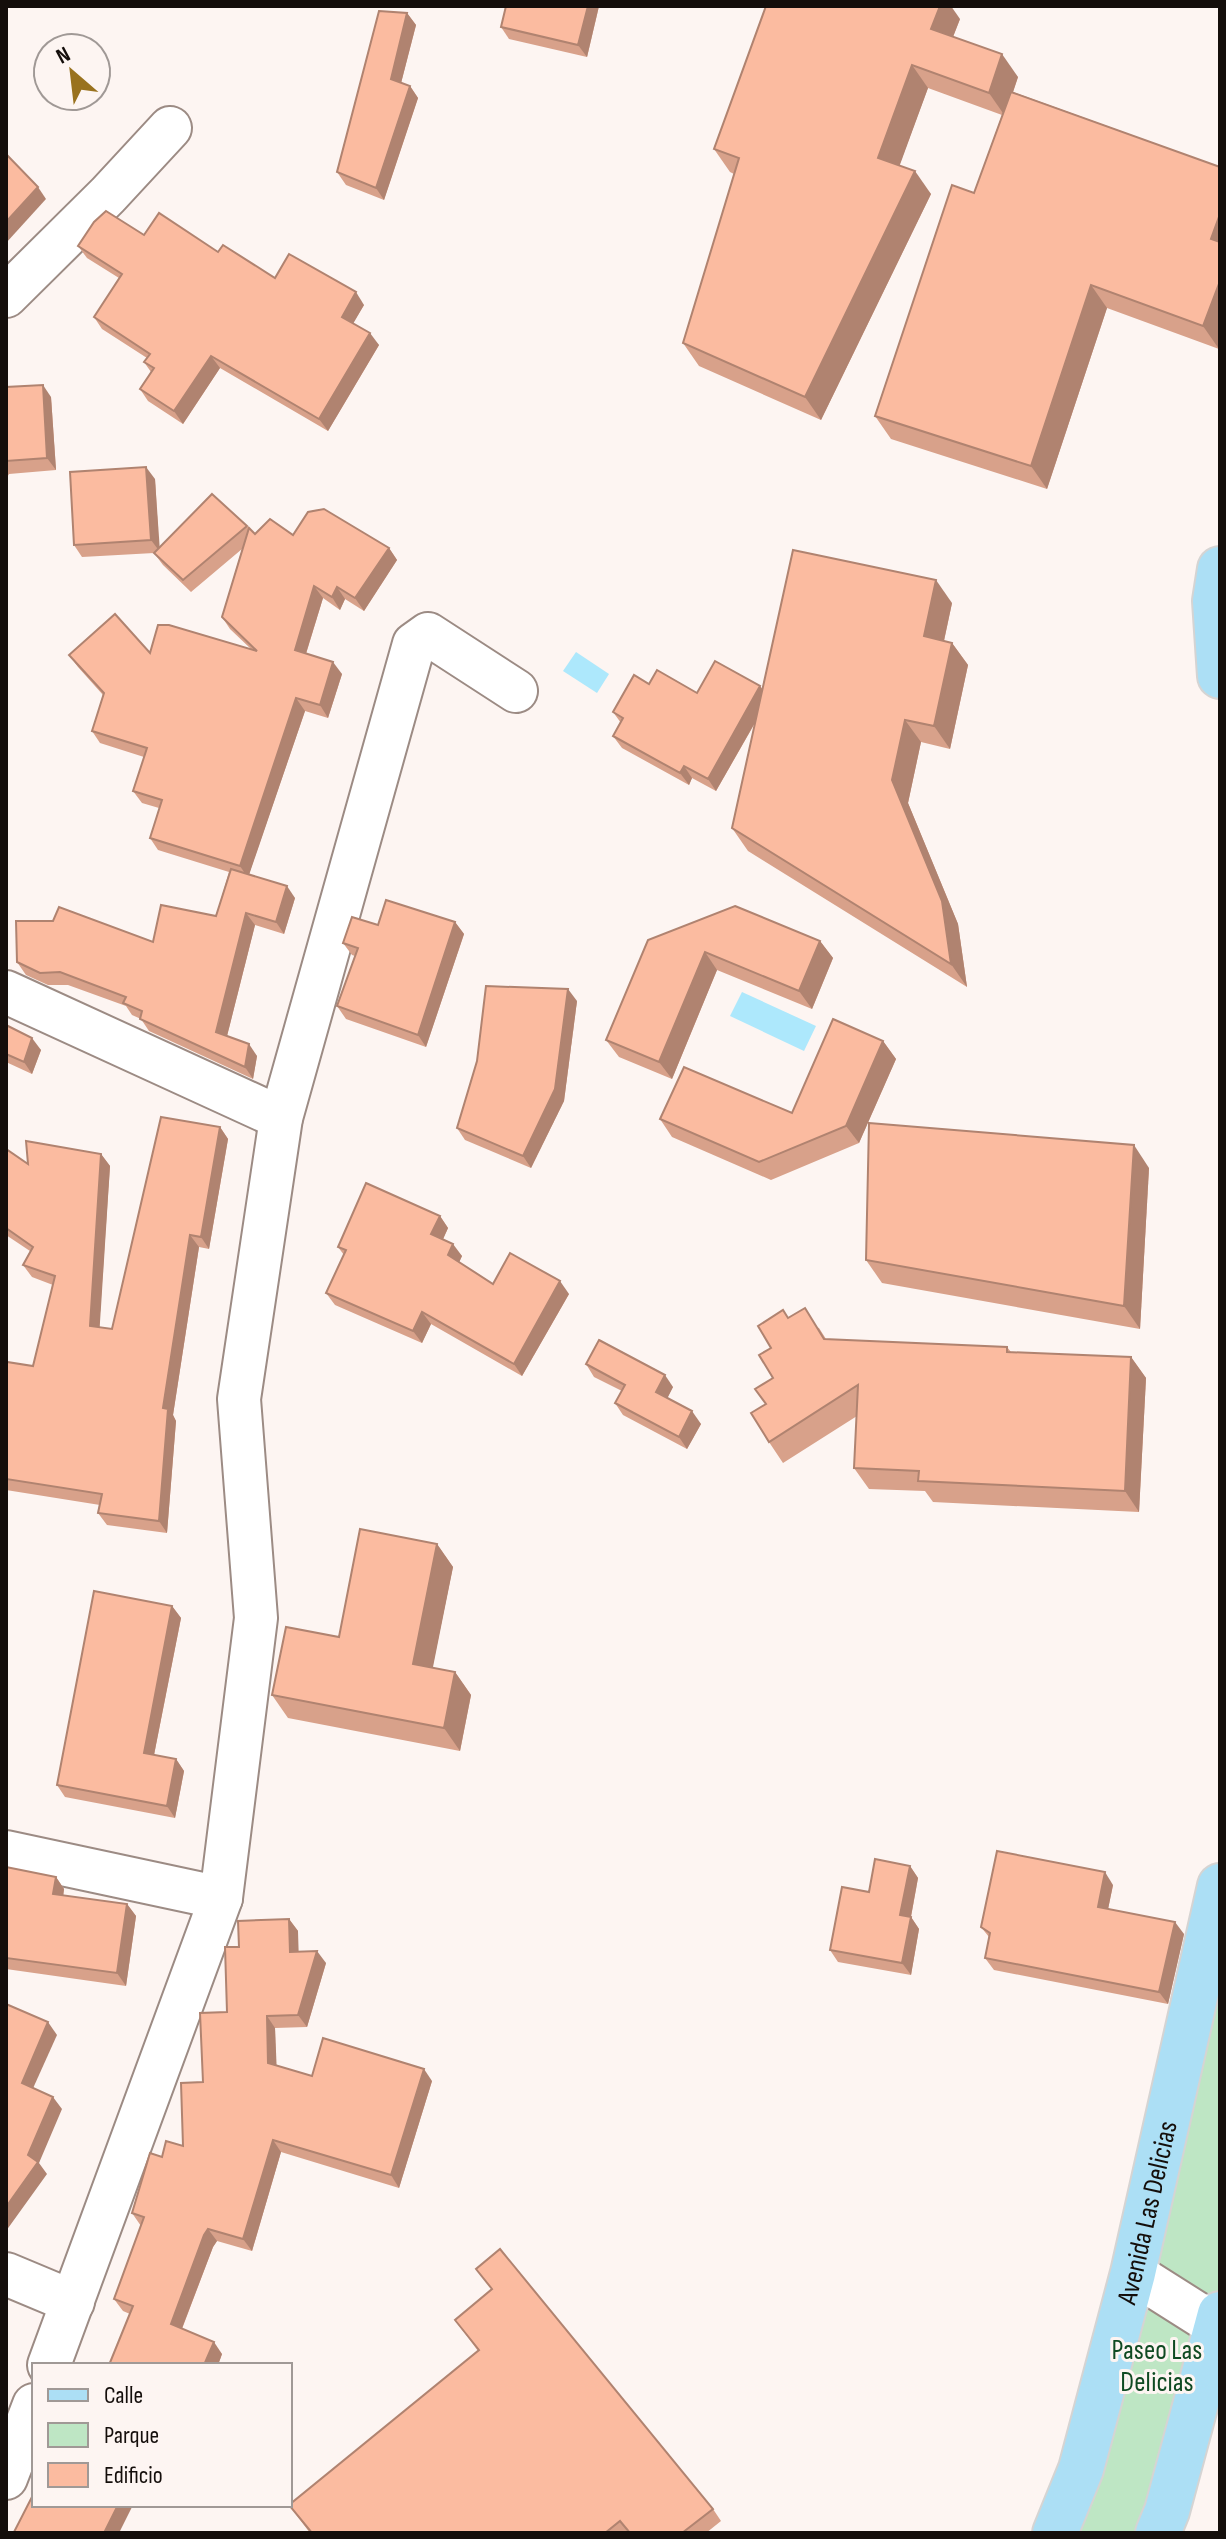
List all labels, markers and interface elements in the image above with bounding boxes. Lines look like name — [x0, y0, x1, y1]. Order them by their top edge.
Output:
north arrow — [32, 32, 112, 112]
text: N — [52, 41, 75, 70]
street label: Avenida Las Delicias — [1110, 2118, 1185, 2309]
park label: Paseo Las Delicias — [1112, 2334, 1202, 2399]
legend — [32, 2363, 292, 2507]
text: Calle — [104, 2381, 143, 2410]
text: Parque — [104, 2421, 159, 2450]
text: Edificio — [104, 2461, 163, 2490]

